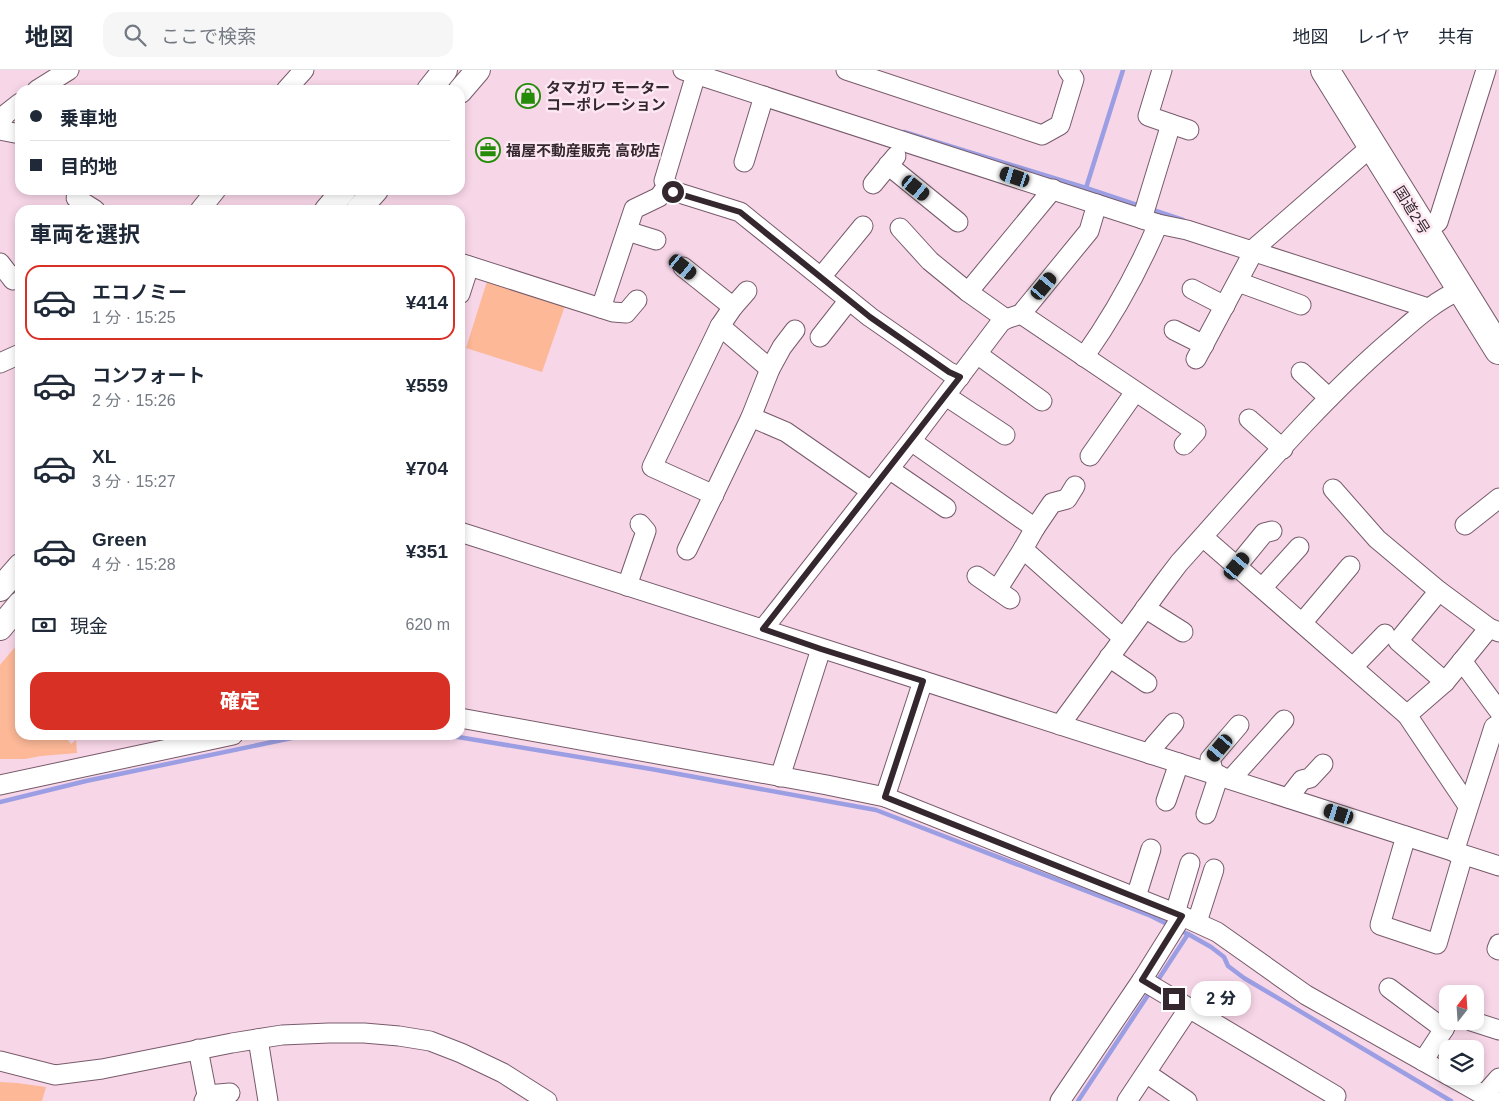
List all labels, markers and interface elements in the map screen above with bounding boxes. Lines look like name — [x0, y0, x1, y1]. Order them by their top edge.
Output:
search box — [103, 12, 453, 57]
icon: search — [121, 21, 149, 49]
text: 地図 — [25, 23, 73, 50]
text: ここで検索 — [161, 26, 256, 47]
text: 地図 — [1293, 27, 1329, 47]
text: レイヤ — [1357, 27, 1410, 47]
text: 共有 — [1438, 27, 1474, 47]
place label: タマガワ モーター コーポレーション — [546, 79, 670, 113]
shop icon: タマガワ モーター コーポレーション — [515, 83, 541, 109]
text: 乗車地 — [60, 108, 117, 129]
office icon: 福屋不動産販売 高砂店 — [475, 137, 501, 163]
place label: 福屋不動産販売 高砂店 — [505, 142, 660, 159]
text: 目的地 — [60, 156, 117, 177]
car — [998, 165, 1031, 189]
car — [899, 173, 932, 203]
route start — [662, 181, 684, 203]
street label: 国道2号 — [1391, 183, 1433, 237]
text: 車両を選択 — [30, 222, 140, 247]
car — [666, 252, 699, 282]
car — [1028, 270, 1059, 302]
icon: car — [32, 280, 77, 325]
text: エコノミー — [92, 282, 187, 303]
text: ¥414 — [406, 292, 448, 313]
text: 1 分 · 15:25 — [92, 309, 176, 326]
icon: car — [32, 363, 77, 408]
text: コンフォート — [92, 365, 205, 386]
text: ¥559 — [406, 375, 448, 396]
text: 2 分 · 15:26 — [92, 392, 176, 409]
icon: car — [32, 446, 77, 491]
text: XL — [92, 446, 116, 467]
text: ¥704 — [406, 458, 448, 479]
text: 3 分 · 15:27 — [92, 473, 176, 490]
icon: car — [32, 529, 77, 574]
text: Green — [92, 529, 147, 550]
text: ¥351 — [406, 541, 448, 562]
car — [1221, 550, 1252, 582]
text: 4 分 · 15:28 — [92, 556, 176, 573]
icon: cash — [30, 611, 58, 639]
text: 現金 — [70, 616, 108, 637]
text: 620 m — [406, 616, 450, 633]
button: 確定 — [30, 672, 450, 730]
car — [1204, 732, 1235, 764]
car — [1322, 802, 1355, 826]
callout: 2 分 — [1192, 982, 1252, 1016]
north arrow — [1439, 985, 1484, 1030]
map controls — [1439, 985, 1484, 1085]
route end — [1163, 988, 1185, 1010]
text: 2 分 — [1206, 990, 1236, 1007]
button: layers — [1439, 1040, 1484, 1085]

